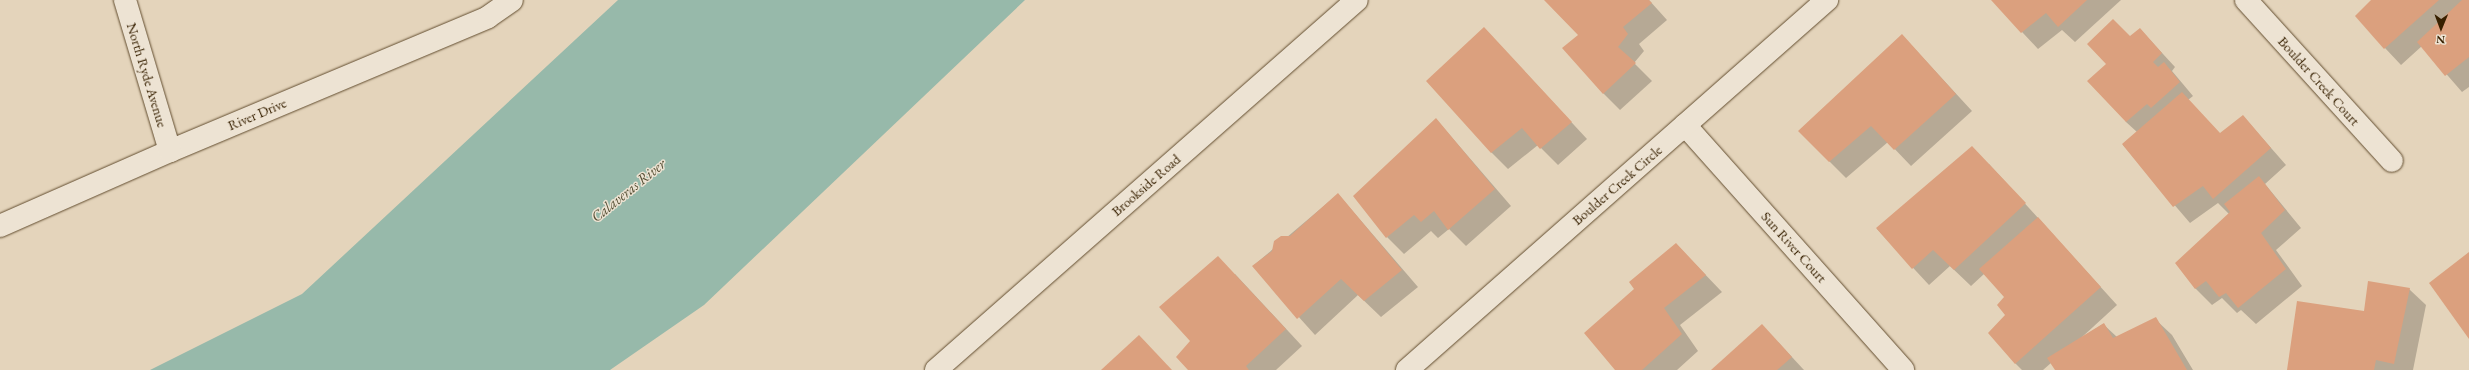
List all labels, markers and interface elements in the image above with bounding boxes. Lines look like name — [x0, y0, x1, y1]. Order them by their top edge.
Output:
north arrow — [2421, 8, 2461, 48]
street label: North Ryde Avenue — [123, 21, 171, 129]
street label: Boulder Creek Court — [2275, 33, 2363, 129]
text: N — [2436, 33, 2445, 47]
street label: River Drive — [225, 94, 289, 134]
street label: Boulder Creek Circle — [1569, 142, 1665, 228]
street label: Brookside Road — [1108, 151, 1184, 219]
water label: Calaveras River — [587, 154, 669, 226]
street label: Sun River Court — [1758, 208, 1830, 286]

